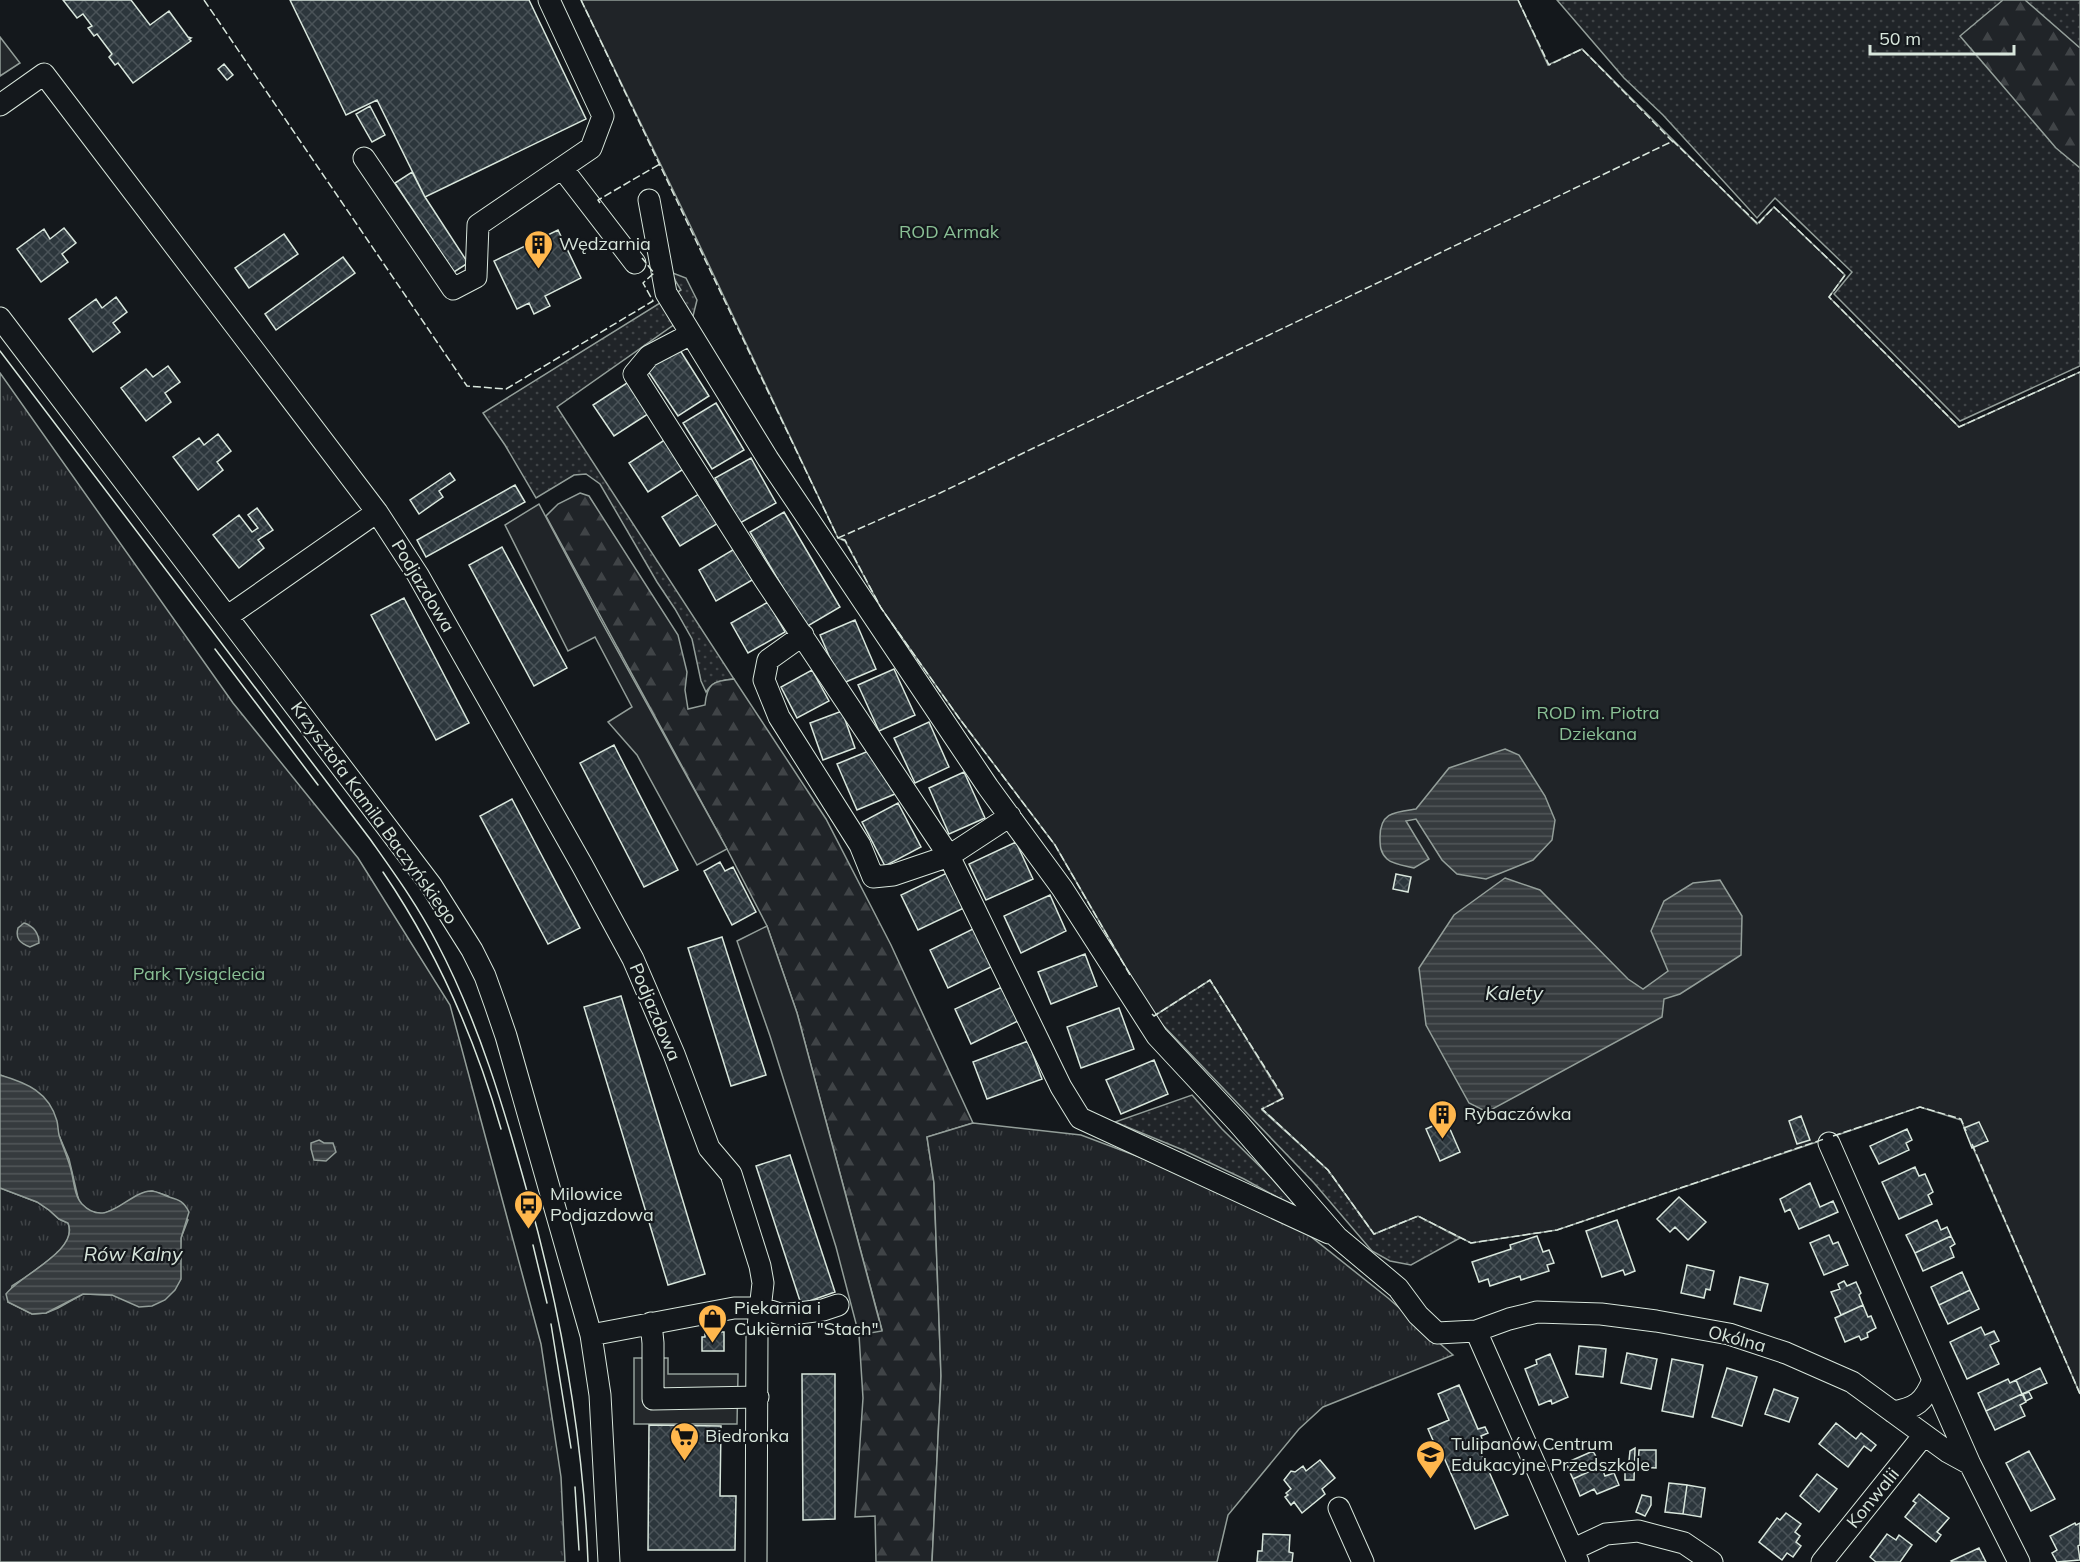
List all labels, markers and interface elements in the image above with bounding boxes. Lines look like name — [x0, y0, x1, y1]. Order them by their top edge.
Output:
scale bar — [1870, 18, 2014, 56]
text: 50 m — [1879, 27, 1921, 50]
park label: ROD Armak — [899, 220, 1000, 243]
building icon: Wędzarnia — [522, 228, 554, 270]
place label: Wędzarnia — [559, 232, 651, 255]
street label: Podjazdowa — [387, 535, 460, 636]
street label: Krzysztofa Kamila Baczyńskiego — [286, 697, 463, 928]
park label: ROD im. Piotra Dziekana — [1536, 701, 1660, 745]
street label: Podjazdowa — [625, 960, 686, 1064]
park label: Park Tysiąclecia — [133, 962, 265, 985]
water label: Kalety — [1485, 980, 1544, 1005]
building icon: Rybaczówka — [1427, 1098, 1459, 1140]
place label: Rybaczówka — [1464, 1102, 1571, 1125]
place label: Milowice Podjazdowa — [550, 1182, 654, 1226]
bus stop icon: Milowice Podjazdowa — [513, 1188, 545, 1230]
water label: Rów Kalny — [83, 1241, 184, 1266]
place label: Piekarnia i Cukiernia "Stach" — [734, 1296, 879, 1340]
shop icon: Piekarnia i Cukiernia "Stach" — [697, 1302, 729, 1344]
street label: Okólna — [1706, 1320, 1769, 1357]
supermarket icon: Biedronka — [668, 1420, 700, 1462]
place label: Biedronka — [705, 1424, 789, 1447]
place label: Tulipanów Centrum Edukacyjne Przedszkole — [1451, 1432, 1650, 1476]
school or university icon: Tulipanów Centrum Edukacyjne Przedszkole — [1414, 1438, 1446, 1480]
street label: Konwalii — [1841, 1463, 1904, 1533]

